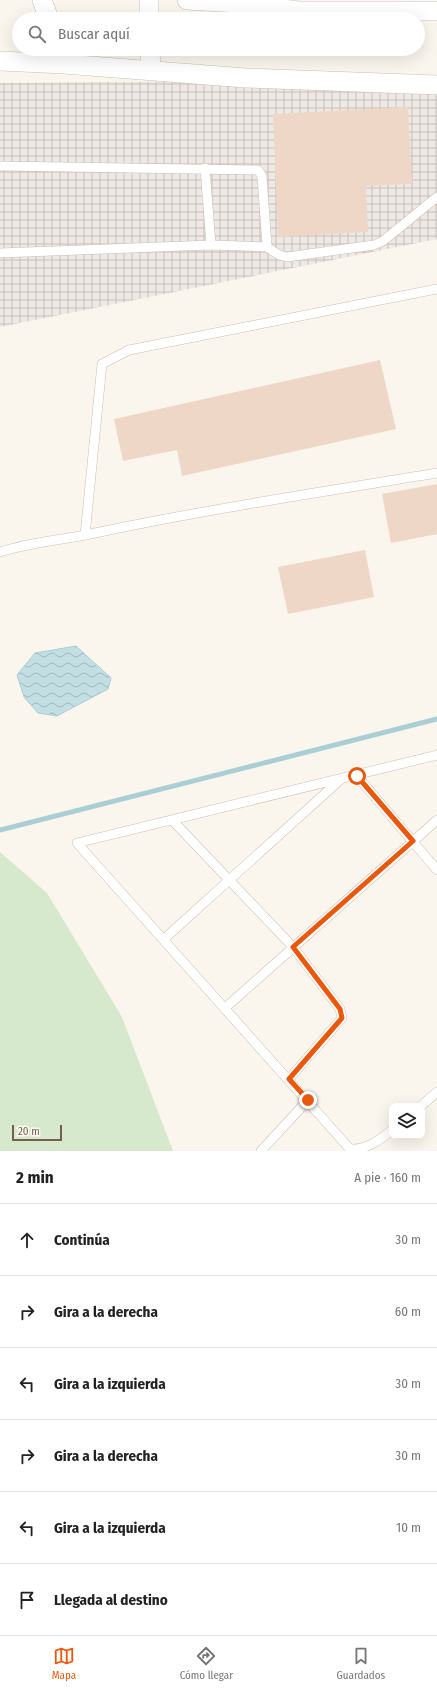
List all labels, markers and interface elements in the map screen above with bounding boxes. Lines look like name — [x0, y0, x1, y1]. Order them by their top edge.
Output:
search box — [12, 12, 425, 56]
icon: search — [26, 23, 48, 45]
text: Buscar aquí — [58, 25, 130, 43]
route start — [348, 767, 366, 785]
route end — [299, 1091, 317, 1109]
map controls — [389, 1103, 425, 1139]
button: layers — [389, 1103, 425, 1139]
scale bar — [12, 1123, 62, 1142]
text: 20 m — [18, 1125, 40, 1138]
text: 2 min — [16, 1167, 54, 1188]
text: A pie · 160 m — [354, 1170, 421, 1185]
icon: ahead — [16, 1229, 38, 1251]
text: Continúa — [54, 1231, 110, 1249]
text: 30 m — [395, 1232, 421, 1247]
icon: right — [16, 1301, 38, 1323]
text: Gira a la derecha — [54, 1303, 158, 1321]
text: 60 m — [395, 1304, 421, 1319]
icon: left — [16, 1373, 38, 1395]
text: Gira a la izquierda — [54, 1375, 166, 1393]
text: 30 m — [395, 1376, 421, 1391]
icon: right — [16, 1445, 38, 1467]
text: Gira a la derecha — [54, 1447, 158, 1465]
text: 30 m — [395, 1448, 421, 1463]
icon: left — [16, 1517, 38, 1539]
text: Gira a la izquierda — [54, 1519, 166, 1537]
text: 10 m — [396, 1520, 421, 1535]
icon: arrive — [16, 1589, 38, 1611]
text: Llegada al destino — [54, 1591, 168, 1609]
tab: Mapa — [52, 1645, 76, 1682]
tab: Cómo llegar — [180, 1645, 233, 1682]
tab: Guardados — [337, 1645, 385, 1682]

